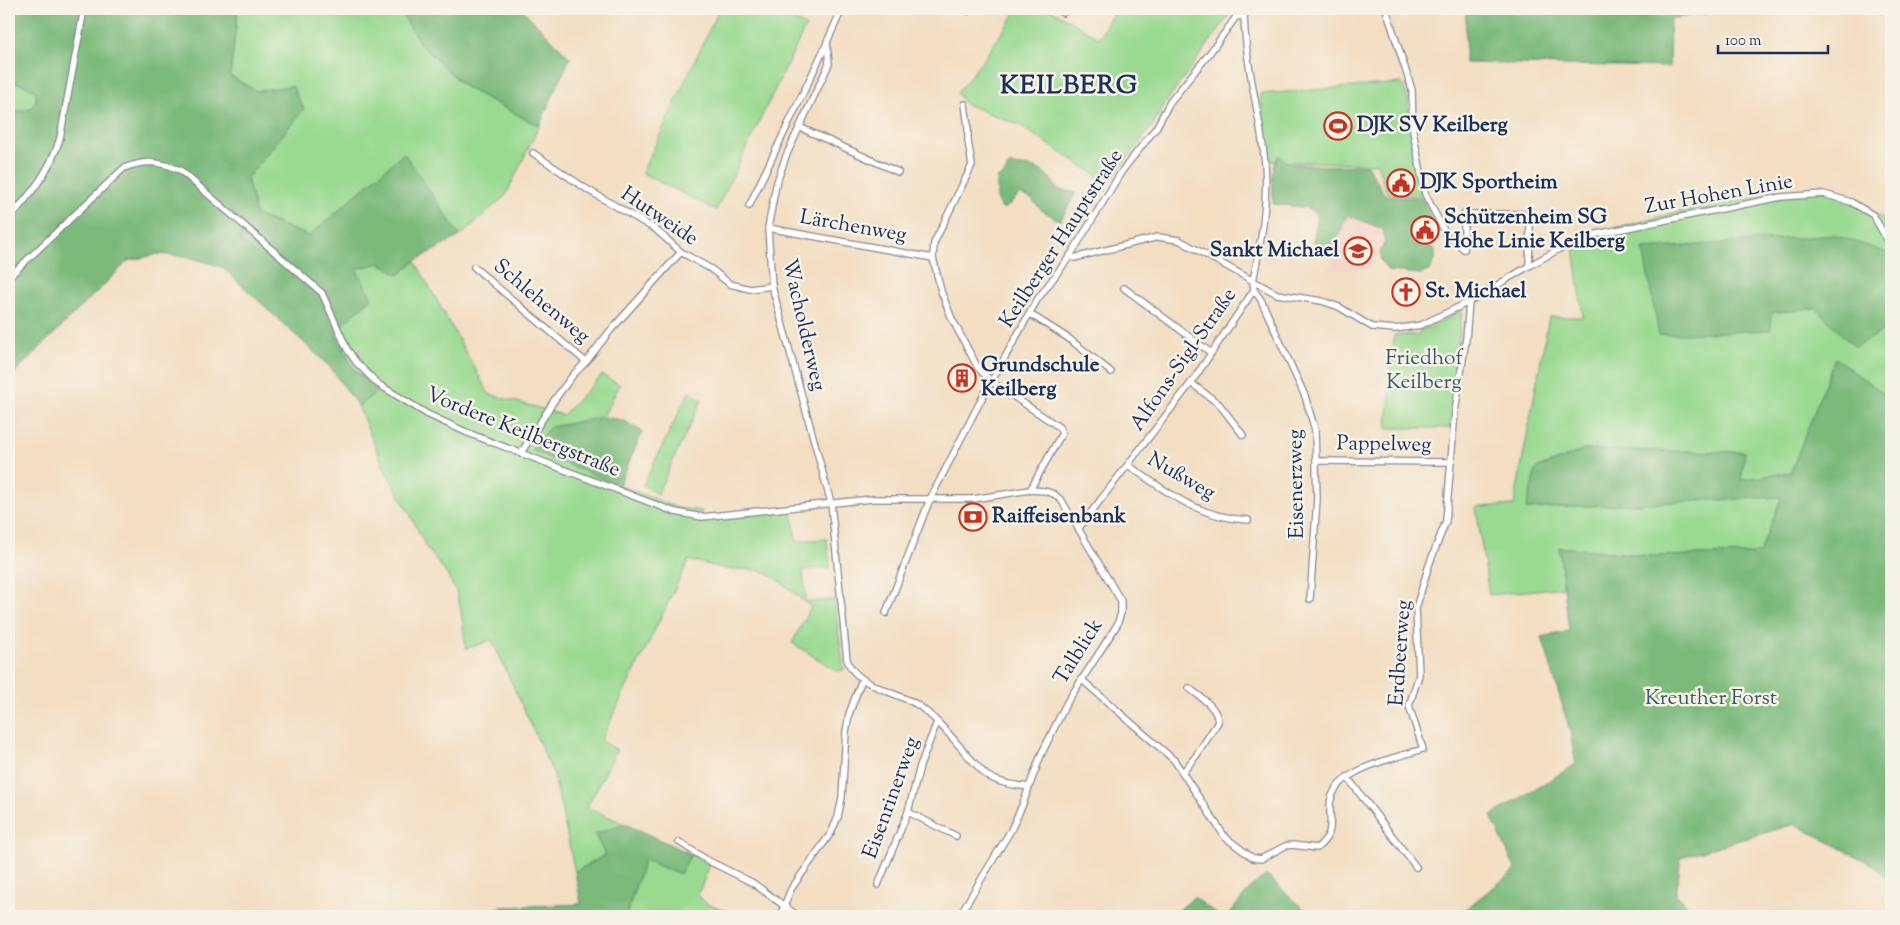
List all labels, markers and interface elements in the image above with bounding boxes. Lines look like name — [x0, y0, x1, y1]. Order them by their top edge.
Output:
scale bar — [1718, 22, 1828, 54]
text: 100 m — [1725, 31, 1762, 52]
district label: KEILBERG — [1000, 68, 1138, 105]
sports icon: DJK SV Keilberg — [1323, 111, 1353, 141]
place label: DJK SV Keilberg — [1357, 111, 1509, 141]
street label: Keilberger Hauptstraße — [993, 144, 1131, 334]
street label: Zur Hohen Linie — [1643, 167, 1795, 223]
public building icon: DJK Sportheim — [1386, 168, 1416, 198]
place label: DJK Sportheim — [1420, 168, 1558, 198]
street label: Hutweide — [614, 180, 704, 254]
street label: Lärchenweg — [797, 203, 909, 251]
place label: Schützenheim SG Hohe Linie Keilberg — [1444, 203, 1626, 257]
public building icon: Schützenheim SG Hohe Linie Keilberg — [1410, 215, 1440, 245]
place label: Sankt Michael — [1210, 236, 1339, 266]
school or university icon: Sankt Michael — [1343, 236, 1373, 266]
street label: Schlehenweg — [486, 252, 596, 352]
street label: Wacholderweg — [773, 256, 833, 394]
church icon: St. Michael — [1391, 277, 1421, 307]
place label: St. Michael — [1425, 277, 1526, 307]
street label: Alfons-Sigl-Straße — [1123, 282, 1245, 438]
park label: Friedhof Keilberg — [1385, 344, 1465, 398]
place label: Grundschule Keilberg — [981, 351, 1100, 405]
building icon: Grundschule Keilberg — [947, 363, 977, 393]
street label: Vordere Keilbergstraße — [421, 380, 625, 486]
street label: Eisenerzweg — [1281, 429, 1313, 539]
street label: Pappelweg — [1336, 429, 1432, 461]
street label: Nußweg — [1141, 445, 1221, 509]
bank icon: Raiffeisenbank — [958, 502, 988, 532]
place label: Raiffeisenbank — [992, 502, 1127, 532]
street label: Erdbeerweg — [1382, 599, 1420, 707]
street label: Talblick — [1047, 613, 1111, 691]
park label: Kreuther Forst — [1645, 684, 1777, 714]
street label: Eisenrinerweg — [856, 733, 928, 863]

